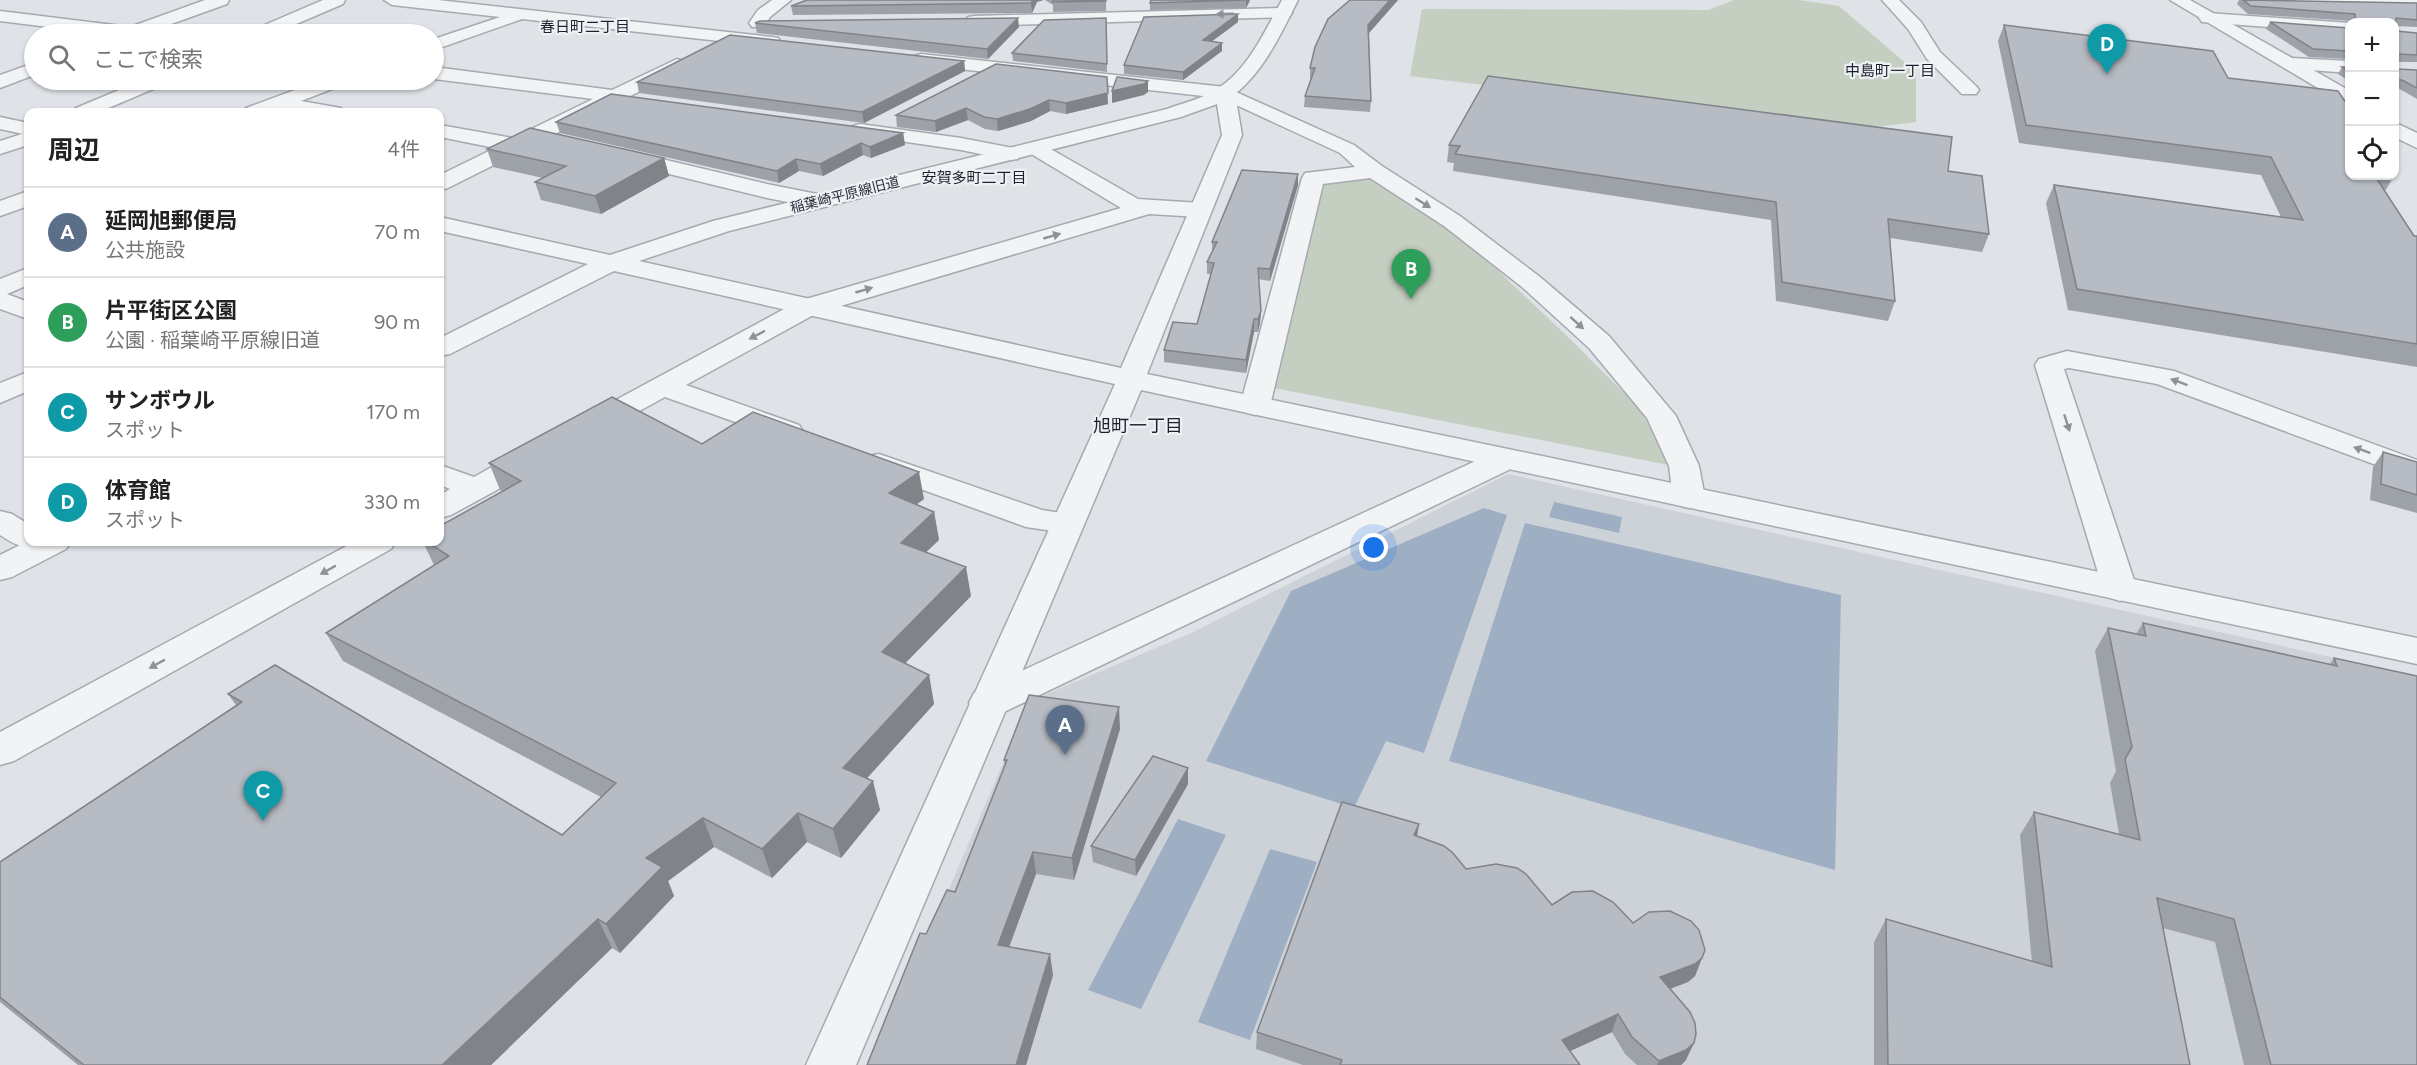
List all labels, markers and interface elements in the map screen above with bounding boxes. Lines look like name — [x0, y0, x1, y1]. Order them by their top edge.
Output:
one-way arrow — [1215, 9, 1234, 19]
district label: 春日町二丁目 — [540, 18, 630, 36]
map controls — [2345, 18, 2399, 180]
button: + — [2345, 18, 2399, 72]
search box — [24, 24, 444, 90]
pin: D — [2088, 25, 2126, 74]
icon: search — [45, 41, 78, 74]
text: ここで検索 — [93, 46, 203, 73]
district label: 中島町一丁目 — [1845, 62, 1935, 80]
button: − — [2345, 72, 2399, 126]
button: locate — [2345, 126, 2399, 180]
text: 周辺 — [48, 134, 100, 166]
text: 4件 — [388, 137, 420, 161]
district label: 安賀多町二丁目 — [921, 169, 1027, 187]
street label: 稲葉崎平原線旧道 — [789, 173, 901, 217]
one-way arrow — [1415, 197, 1431, 208]
text: 延岡旭郵便局 — [105, 207, 237, 234]
text: A — [60, 220, 75, 244]
text: 70 m — [374, 220, 420, 244]
one-way arrow — [1043, 231, 1061, 240]
text: 公共施設 — [105, 238, 185, 262]
pin: B — [1392, 250, 1430, 299]
one-way arrow — [856, 285, 874, 294]
text: 片平街区公園 — [105, 297, 237, 324]
text: B — [61, 310, 74, 334]
text: 90 m — [374, 310, 420, 334]
one-way arrow — [1569, 316, 1584, 329]
text: 公園 · 稲葉崎平原線旧道 — [105, 328, 320, 352]
one-way arrow — [748, 330, 765, 340]
one-way arrow — [2170, 377, 2188, 387]
text: サンボウル — [105, 387, 215, 414]
text: C — [60, 400, 75, 424]
text: 170 m — [366, 400, 420, 424]
one-way arrow — [2063, 414, 2072, 432]
district label: 旭町一丁目 — [1093, 415, 1183, 437]
text: スポット — [105, 418, 185, 442]
one-way arrow — [2353, 445, 2371, 455]
text: 体育館 — [105, 477, 171, 504]
text: D — [61, 490, 75, 514]
text: 330 m — [363, 490, 420, 514]
text: スポット — [105, 508, 185, 532]
your location — [1359, 533, 1388, 562]
one-way arrow — [319, 565, 336, 575]
one-way arrow — [148, 659, 165, 669]
pin: A — [1046, 706, 1084, 755]
pin: C — [244, 772, 282, 821]

